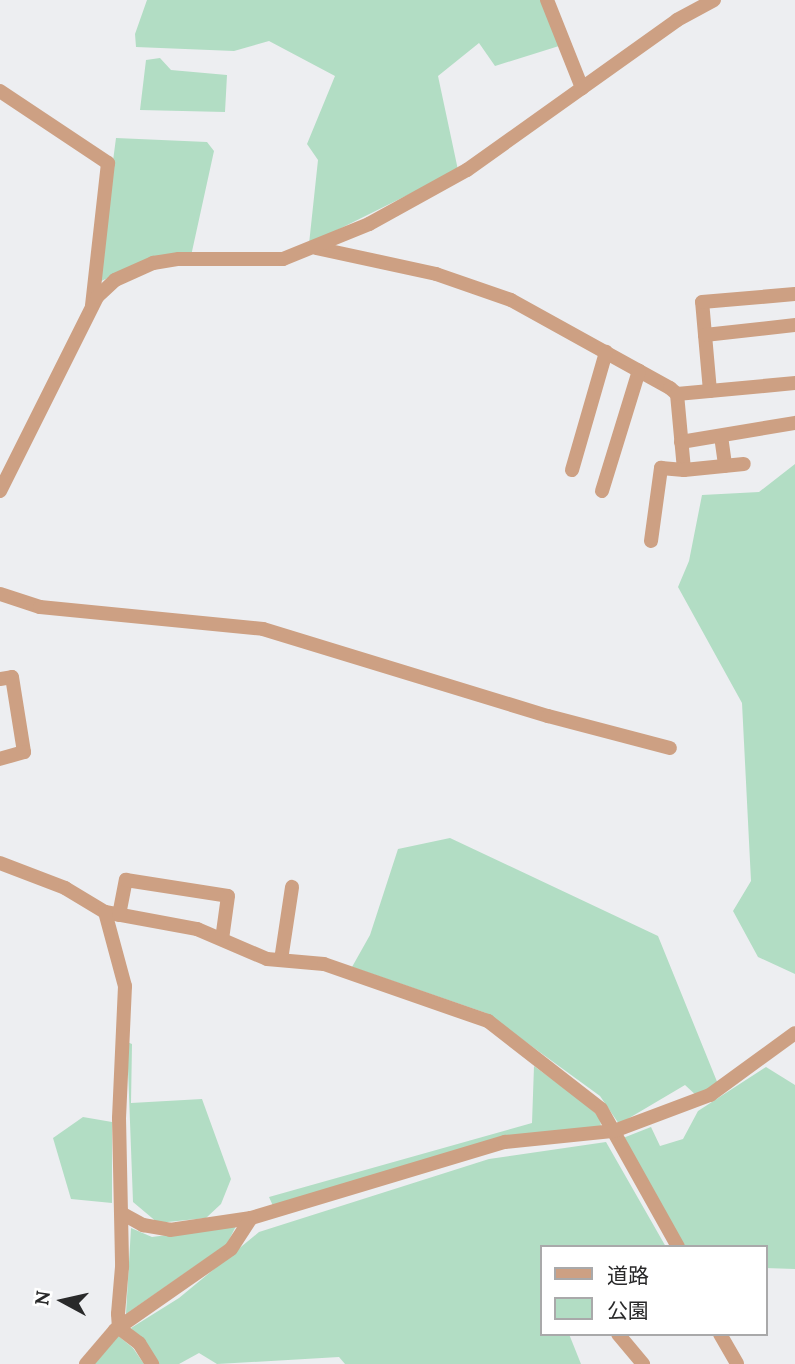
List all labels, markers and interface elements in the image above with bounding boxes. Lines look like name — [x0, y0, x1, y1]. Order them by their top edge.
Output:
legend — [540, 1245, 767, 1336]
text: 道路 — [607, 1262, 649, 1289]
north arrow — [28, 1266, 98, 1336]
text: N — [29, 1289, 55, 1307]
text: 公園 — [607, 1297, 649, 1324]

